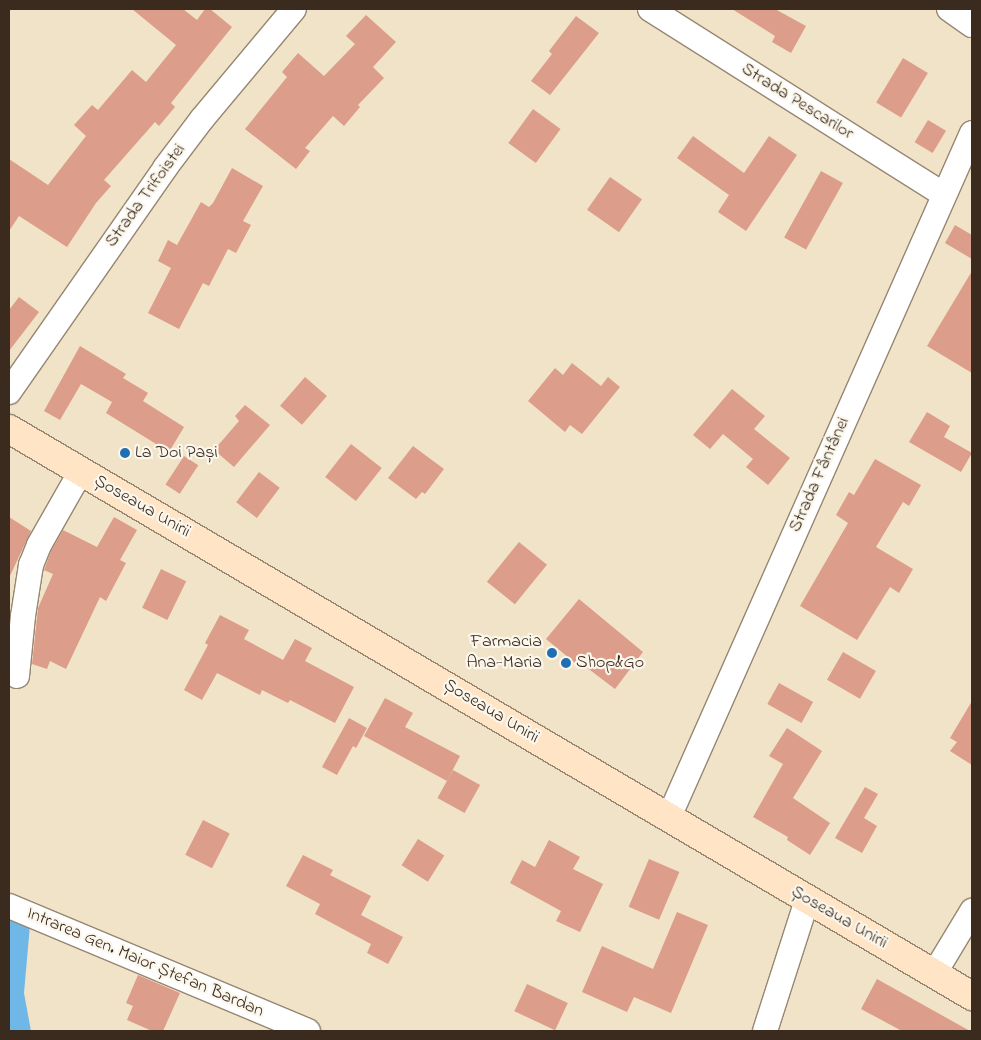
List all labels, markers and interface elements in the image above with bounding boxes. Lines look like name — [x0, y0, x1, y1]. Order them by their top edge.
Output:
street label: Strada Pescarilor — [737, 59, 857, 145]
street label: Strada Trifoistei — [101, 140, 191, 252]
street label: Strada Fântânei — [785, 414, 855, 536]
place label: La Doi Pași — [135, 442, 218, 464]
marker: La Doi Pași — [119, 447, 131, 459]
street label: Șoseaua Unirii — [90, 471, 194, 543]
place label: Farmacia Ana-Maria — [466, 632, 542, 674]
marker: Farmacia Ana-Maria — [546, 647, 558, 659]
place label: Shop&Go — [576, 652, 644, 674]
marker: Shop&Go — [560, 657, 572, 669]
street label: Șoseaua Unirii — [439, 675, 543, 749]
street label: Șoseaua Unirii — [787, 882, 891, 954]
street label: Intrarea Gen. Maior Ștefan Bardan — [23, 903, 267, 1023]

